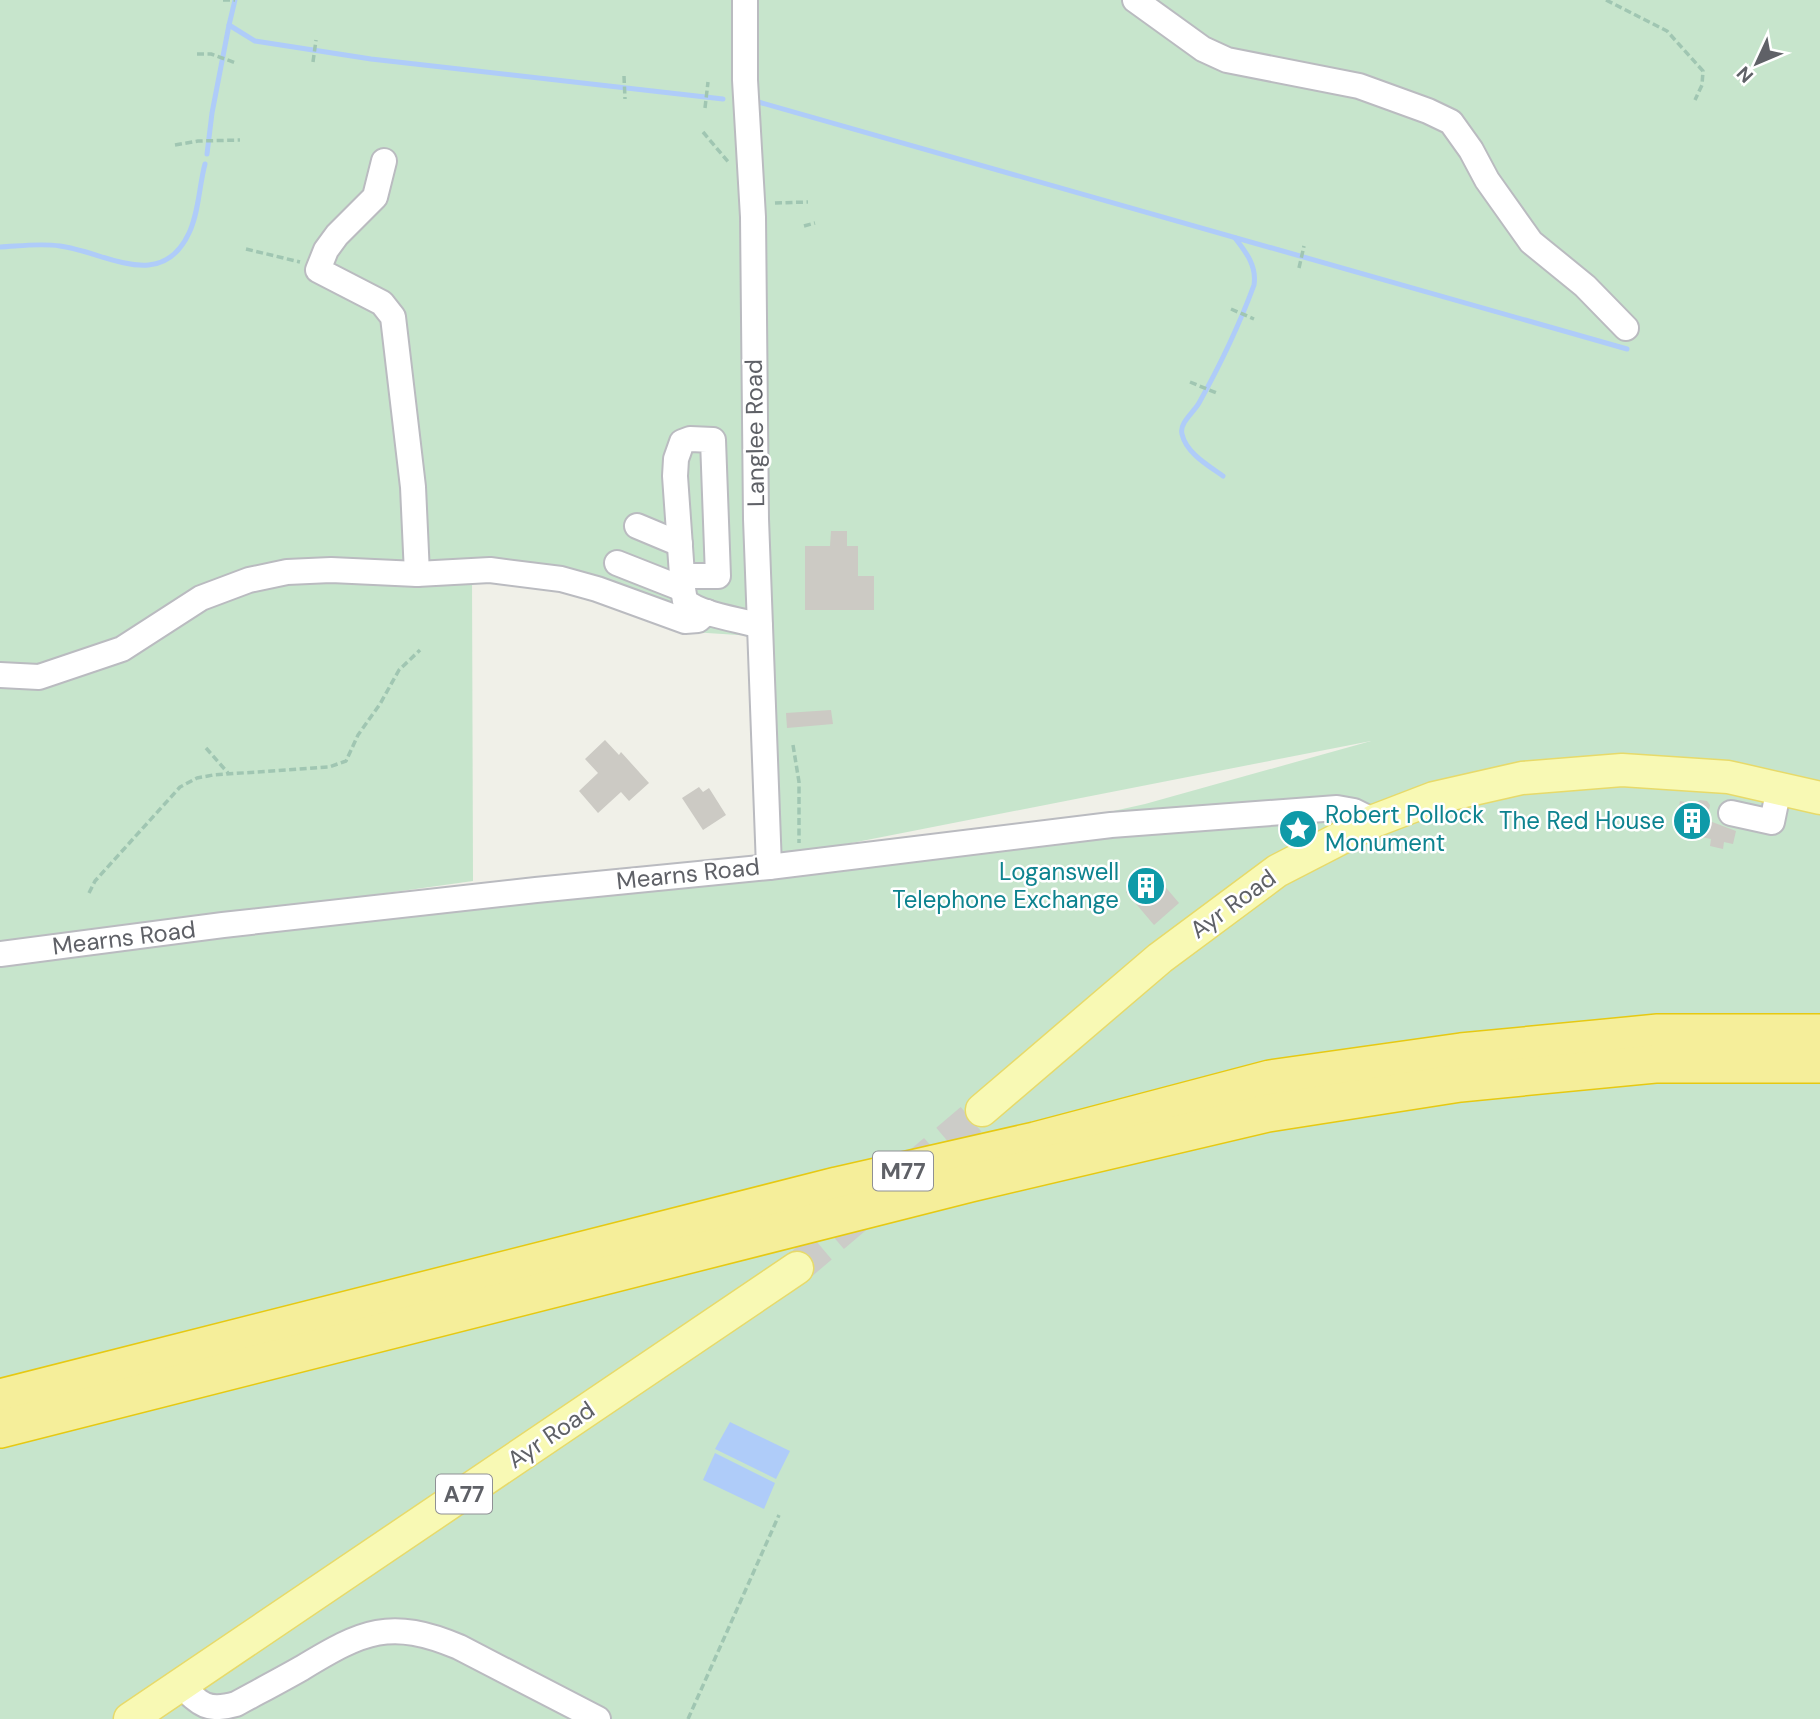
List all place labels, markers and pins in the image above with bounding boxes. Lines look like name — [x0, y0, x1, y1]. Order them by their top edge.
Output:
place label: Robert Pollock Monument — [1325, 799, 1484, 858]
building icon: The Red House — [1671, 800, 1713, 842]
place label: The Red House — [1499, 805, 1665, 836]
place icon: Robert Pollock Monument — [1277, 808, 1319, 850]
place label: Loganswell Telephone Exchange — [892, 856, 1119, 915]
building icon: Loganswell Telephone Exchange — [1125, 865, 1167, 907]

